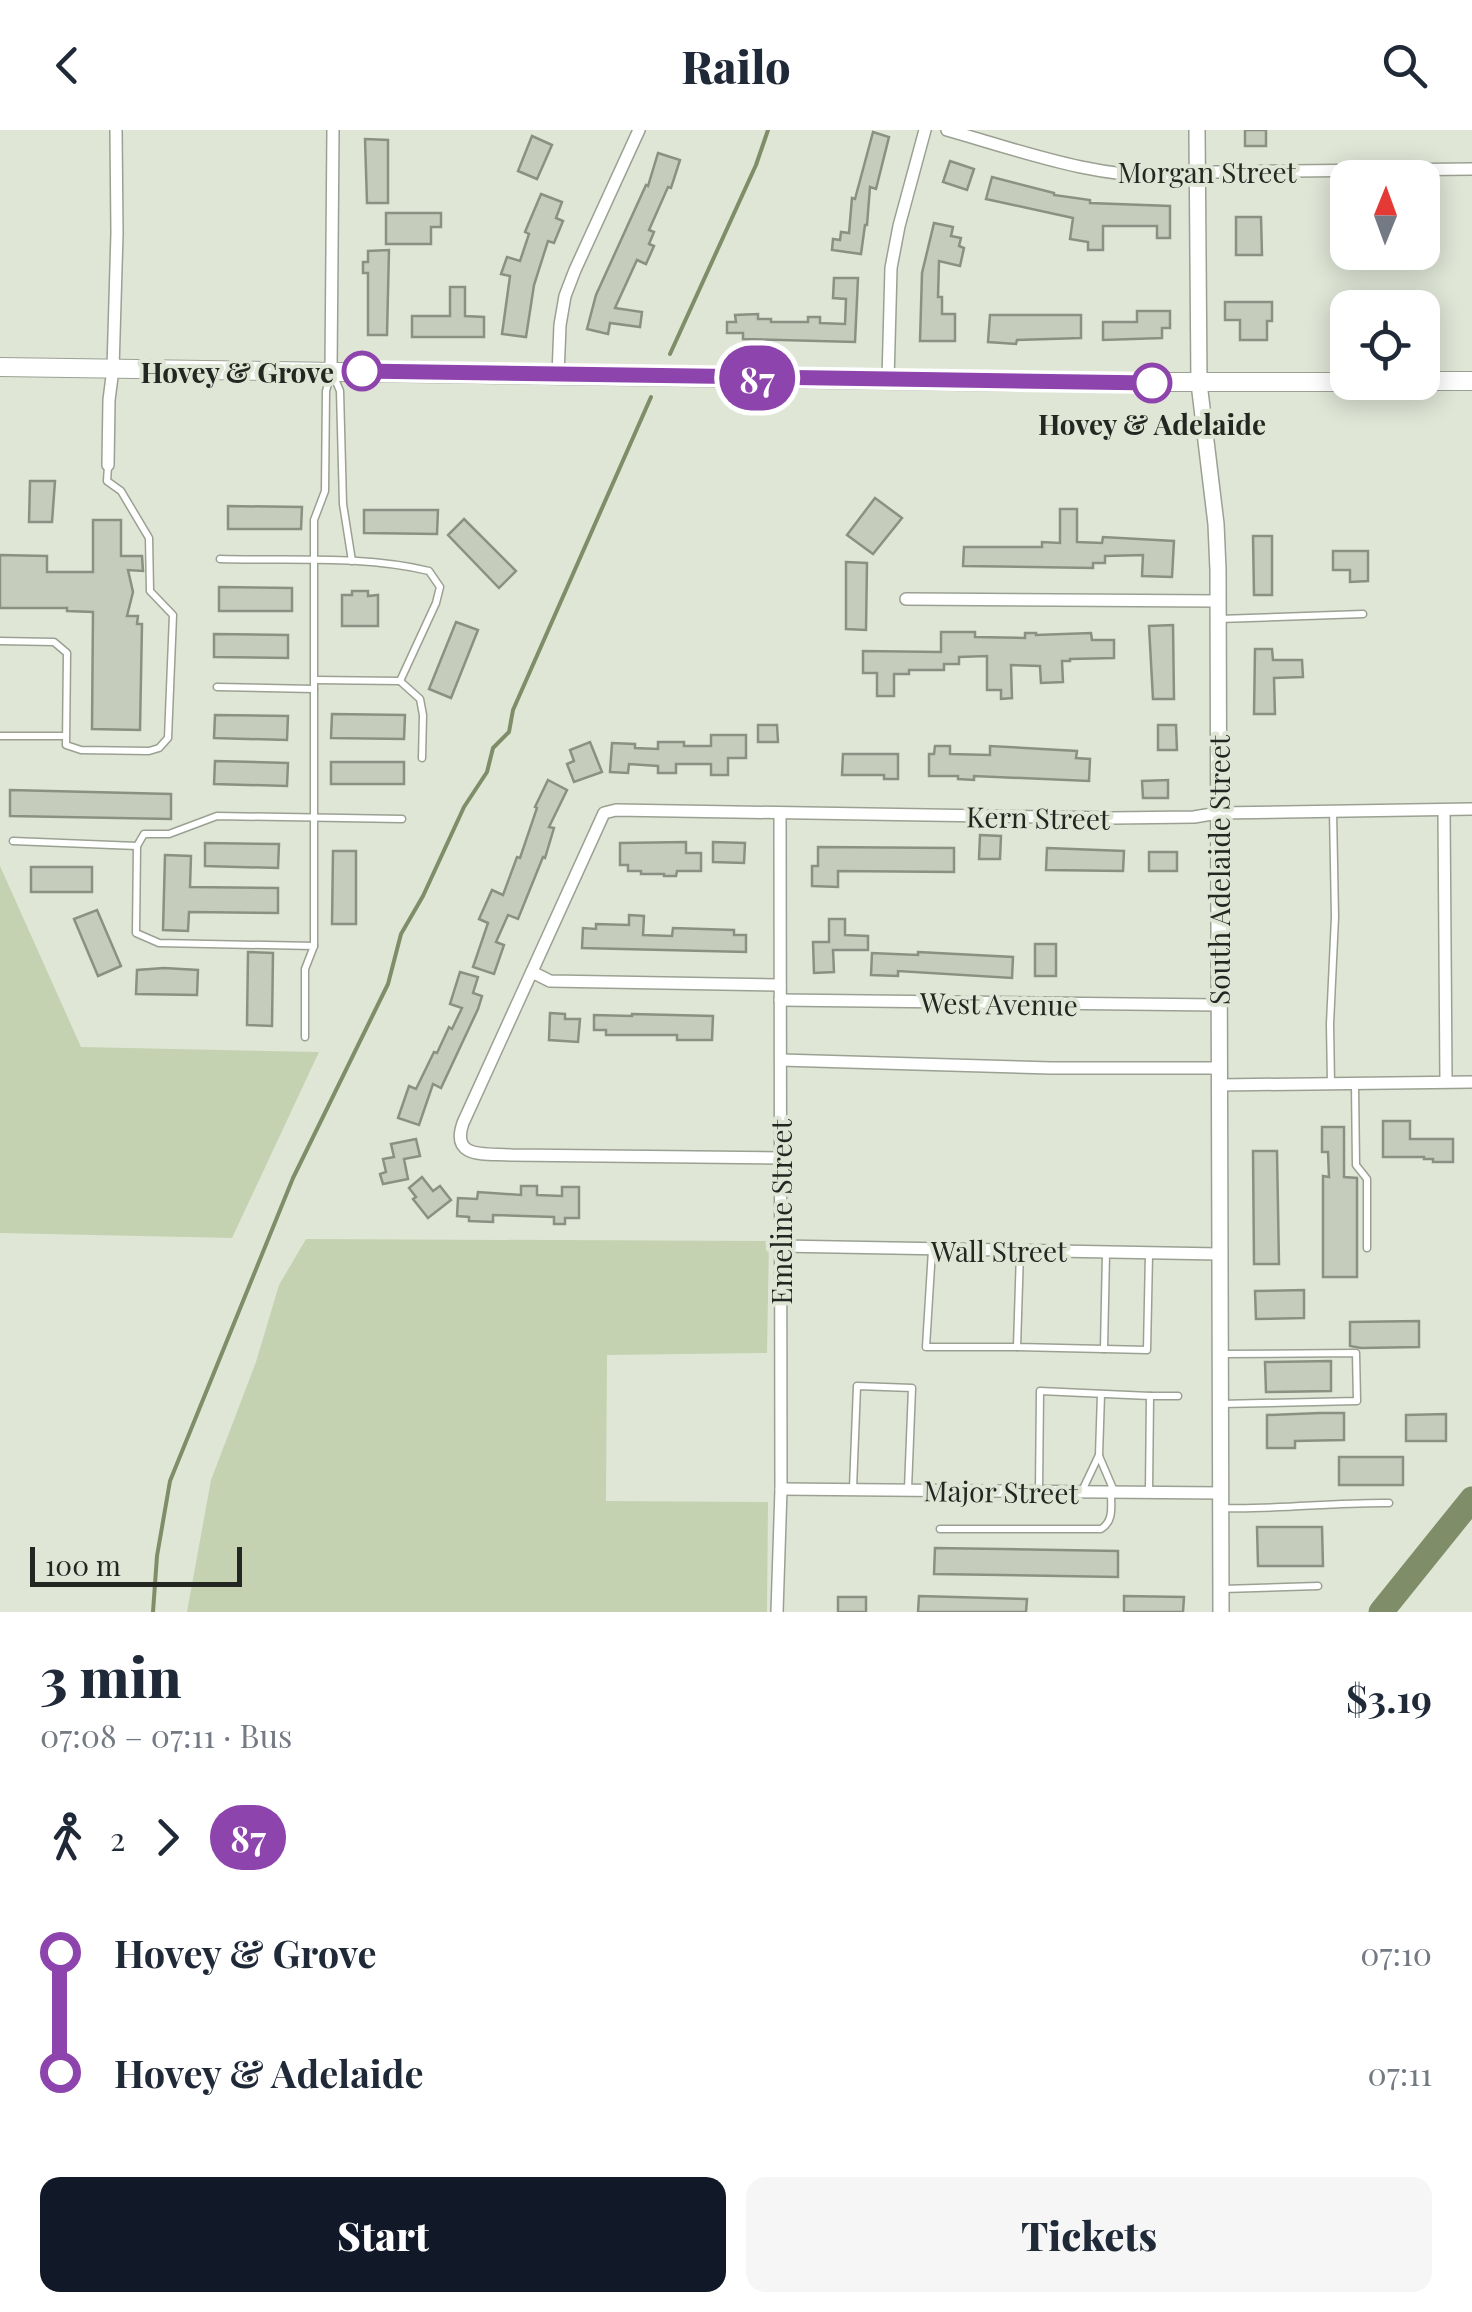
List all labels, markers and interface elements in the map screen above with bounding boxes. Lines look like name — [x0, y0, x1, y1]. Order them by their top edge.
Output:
text: Railo — [681, 35, 791, 95]
icon: back — [40, 38, 95, 93]
icon: search — [1377, 38, 1432, 93]
street label: Morgan Street — [1117, 153, 1298, 190]
north arrow — [1330, 160, 1440, 270]
map controls — [1330, 160, 1440, 400]
button: locate — [1330, 290, 1440, 400]
line badge: 87 — [712, 346, 802, 410]
marker: Hovey & Grove — [343, 352, 381, 390]
place label: Hovey & Grove — [140, 353, 334, 390]
text: 87 — [739, 355, 775, 402]
marker: Hovey & Adelaide — [1133, 364, 1171, 402]
place label: Hovey & Adelaide — [1038, 405, 1266, 442]
street label: South Adelaide Street — [1200, 734, 1237, 1005]
street label: Kern Street — [966, 797, 1111, 837]
street label: West Avenue — [919, 983, 1078, 1023]
street label: Emeline Street — [762, 1118, 799, 1305]
street label: Wall Street — [930, 1232, 1068, 1269]
street label: Major Street — [923, 1471, 1080, 1511]
scale bar — [30, 1542, 242, 1586]
text: 100 m — [45, 1546, 121, 1583]
text: 3 min — [40, 1638, 181, 1712]
text: $3.19 — [1346, 1672, 1432, 1723]
text: 07:08 – 07:11 · Bus — [40, 1713, 292, 1756]
icon: walk — [40, 1810, 95, 1865]
icon: forward — [140, 1810, 195, 1865]
text: 87 — [230, 1814, 266, 1861]
text: 2 — [110, 1816, 125, 1859]
text: Hovey & Grove — [114, 1927, 377, 1978]
text: 07:10 — [1360, 1931, 1432, 1974]
text: Hovey & Adelaide — [114, 2047, 424, 2098]
text: 07:11 — [1368, 2051, 1432, 2094]
button: Start — [40, 2177, 726, 2292]
button: Tickets — [746, 2177, 1432, 2292]

